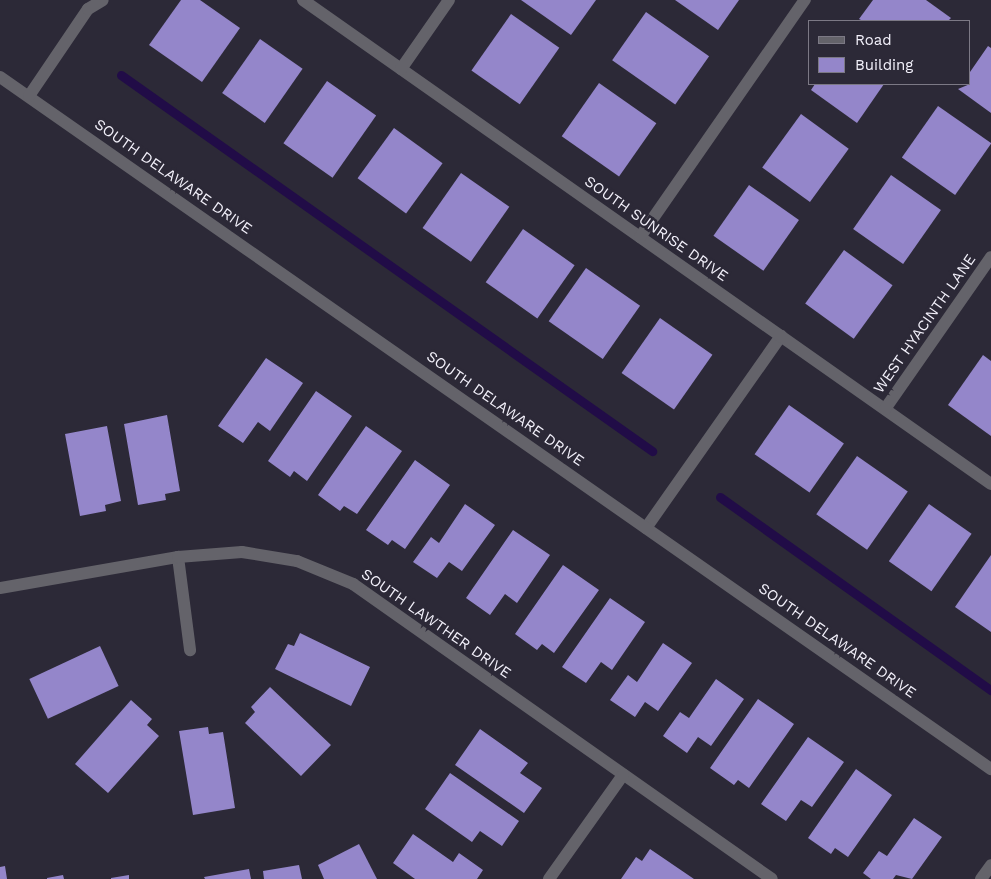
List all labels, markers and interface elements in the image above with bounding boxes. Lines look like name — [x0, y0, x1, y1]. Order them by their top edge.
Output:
legend — [808, 20, 971, 85]
text: Road — [855, 31, 892, 49]
text: Building — [855, 56, 913, 74]
street label: SOUTH DELAWARE DRIVE — [91, 116, 255, 238]
street label: SOUTH SUNRISE DRIVE — [581, 173, 731, 285]
street label: WEST HYACINTH LANE — [870, 251, 980, 397]
street label: SOUTH DELAWARE DRIVE — [423, 348, 587, 470]
street label: SOUTH LAWTHER DRIVE — [358, 565, 514, 683]
street label: SOUTH DELAWARE DRIVE — [755, 580, 919, 702]

